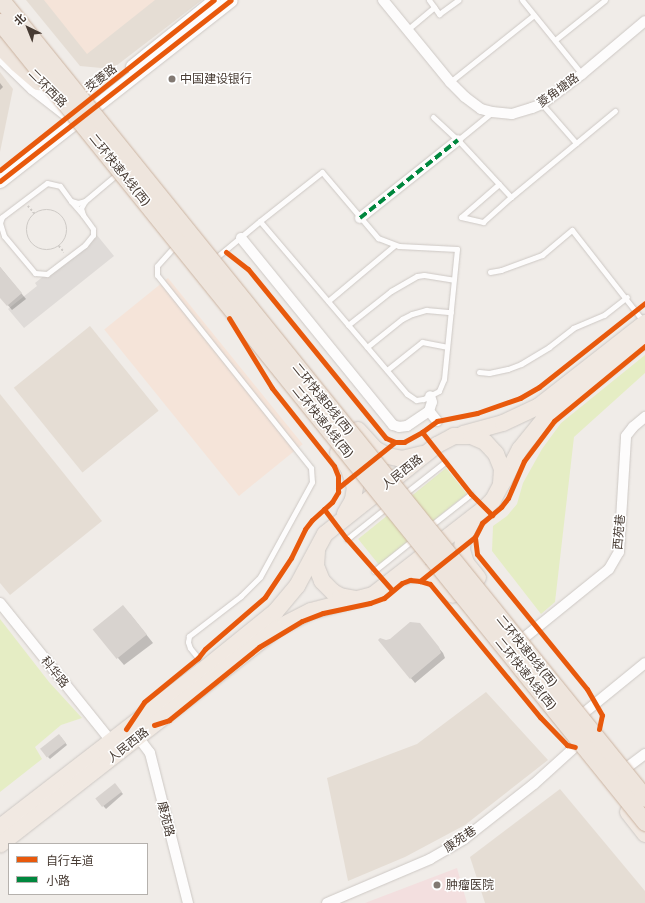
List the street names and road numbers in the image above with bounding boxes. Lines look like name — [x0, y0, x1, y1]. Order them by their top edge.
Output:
street label: 茭菱路 — [82, 61, 120, 95]
street label: 二环西路 — [26, 66, 70, 110]
street label: 菱角塘路 — [534, 70, 582, 110]
street label: 二环快速A线(西) — [86, 131, 154, 209]
street label: 二环快速B线(西) — [290, 360, 356, 438]
street label: 二环快速A线(西) — [289, 383, 357, 461]
street label: 人民西路 — [379, 452, 425, 492]
street label: 西苑巷 — [610, 513, 628, 551]
street label: 二环快速B线(西) — [494, 612, 560, 690]
street label: 二环快速A线(西) — [492, 635, 560, 713]
street label: 科华路 — [38, 653, 72, 691]
street label: 人民西路 — [105, 725, 151, 765]
street label: 康苑路 — [155, 800, 177, 838]
street label: 康苑巷 — [441, 823, 479, 855]

